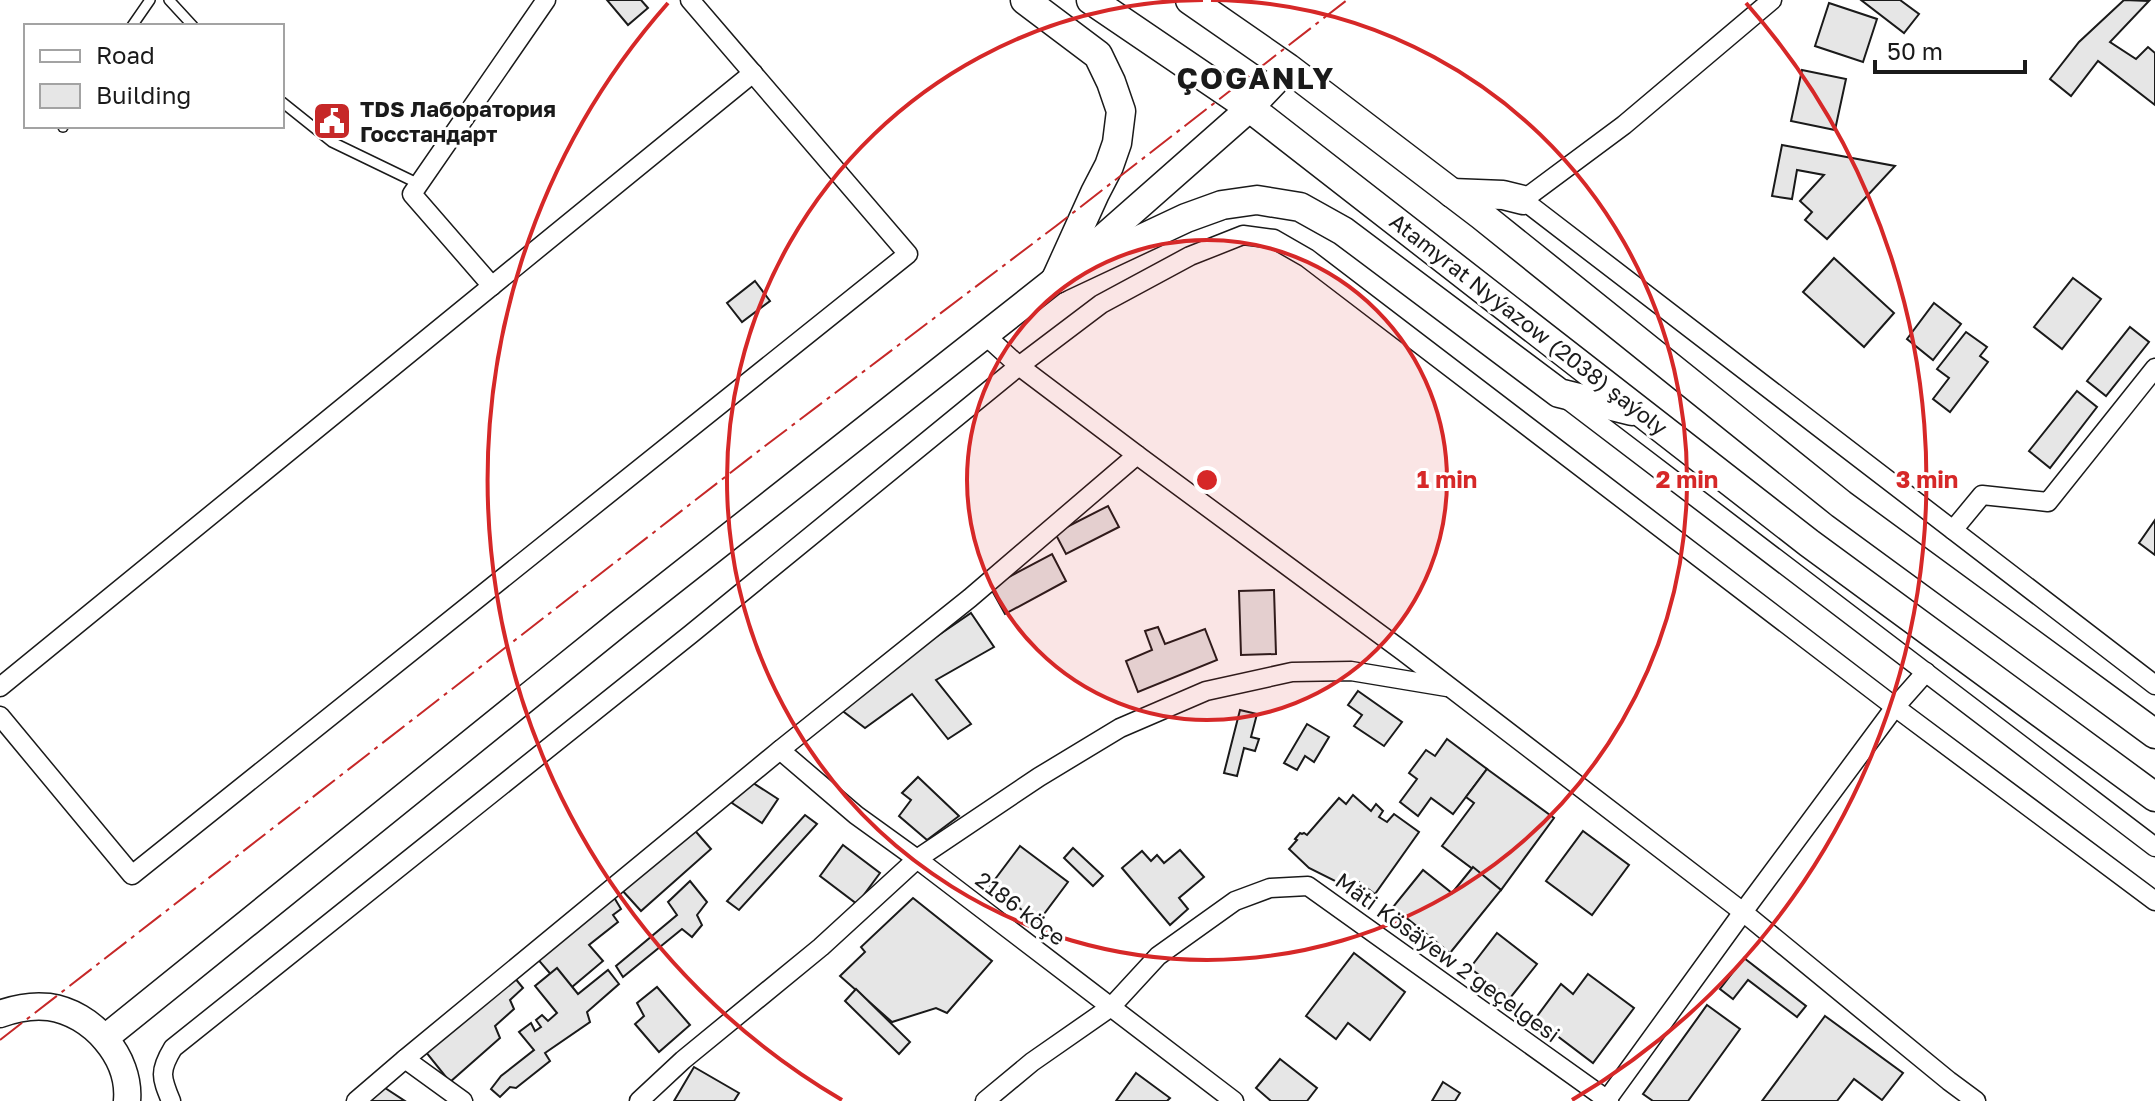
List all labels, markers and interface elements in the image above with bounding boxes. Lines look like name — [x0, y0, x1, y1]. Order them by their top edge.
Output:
legend — [24, 24, 284, 128]
scale bar — [1875, 24, 2025, 74]
text: 50 m — [1887, 36, 1943, 65]
text: Road — [96, 40, 155, 69]
district label: ÇOGANLY — [1177, 60, 1335, 96]
text: Building — [96, 80, 191, 109]
place label: TDS Лаборатория Госстандарт — [360, 95, 556, 147]
public building icon: TDS Лаборатория Госстандарт — [311, 100, 353, 142]
street label: Atamyrat Nyýazow (2038) şaýoly — [1385, 207, 1673, 441]
text: 1 min — [1417, 464, 1477, 493]
text: 2 min — [1656, 464, 1718, 493]
text: 3 min — [1896, 464, 1958, 493]
centre of rings — [1193, 466, 1221, 494]
street label: 2186 köçe — [971, 865, 1071, 951]
street label: Mäti Kösäýew 2 geçelgesi — [1331, 867, 1565, 1047]

